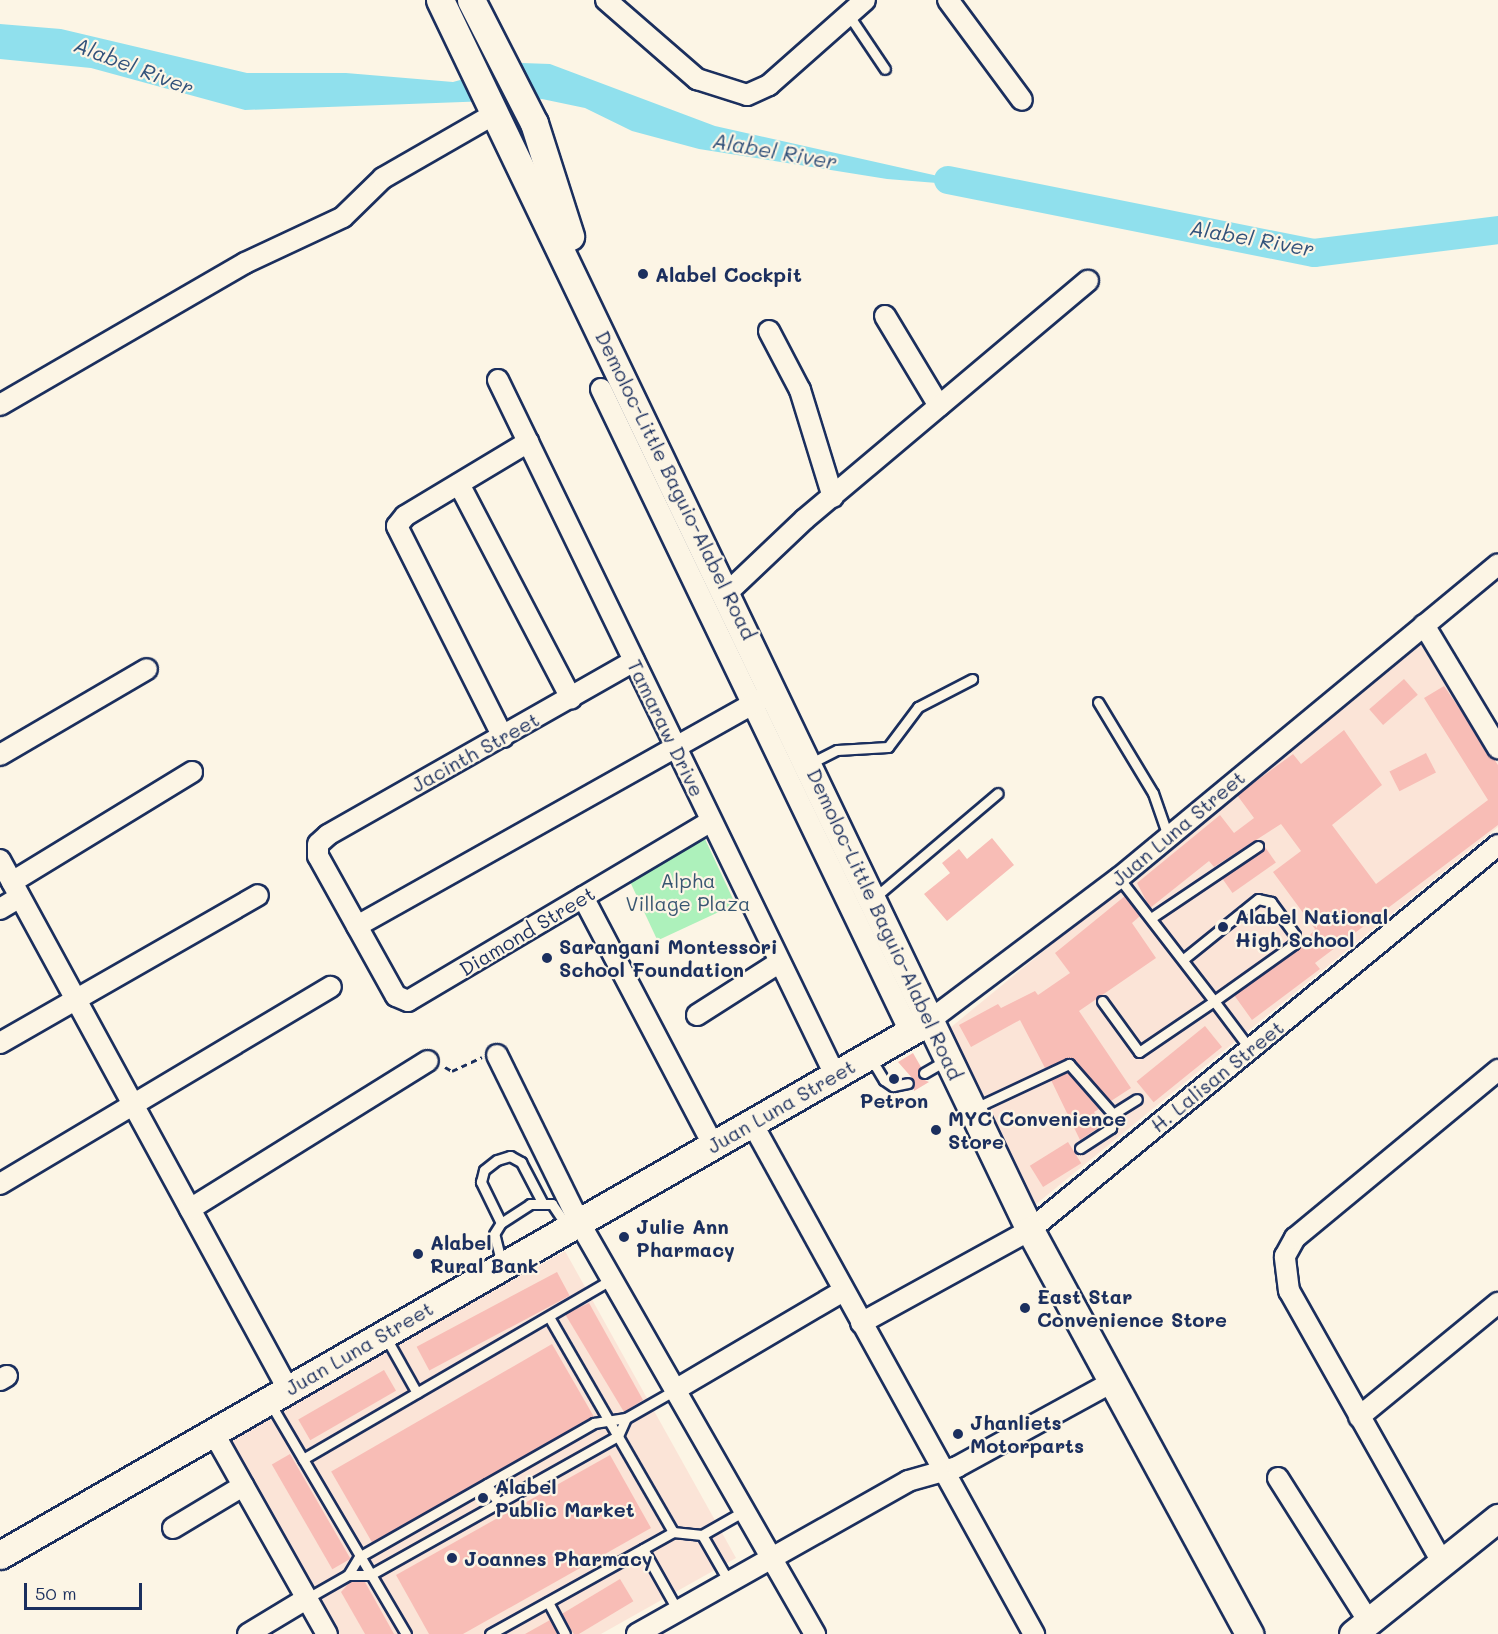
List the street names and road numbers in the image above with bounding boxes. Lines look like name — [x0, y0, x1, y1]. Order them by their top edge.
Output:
street label: Demoloc-Little Baguio-Alabel Road — [591, 327, 761, 643]
street label: Tamaraw Drive — [622, 656, 710, 800]
street label: Jacinth Street — [407, 707, 543, 797]
street label: Demoloc-Little Baguio-Alabel Road — [802, 765, 968, 1083]
street label: Juan Luna Street — [1106, 765, 1250, 891]
street label: Diamond Street — [455, 881, 599, 981]
street label: H. Lalisan Street — [1146, 1015, 1288, 1137]
street label: Juan Luna Street — [703, 1054, 859, 1158]
street label: Juan Luna Street — [281, 1296, 437, 1400]

